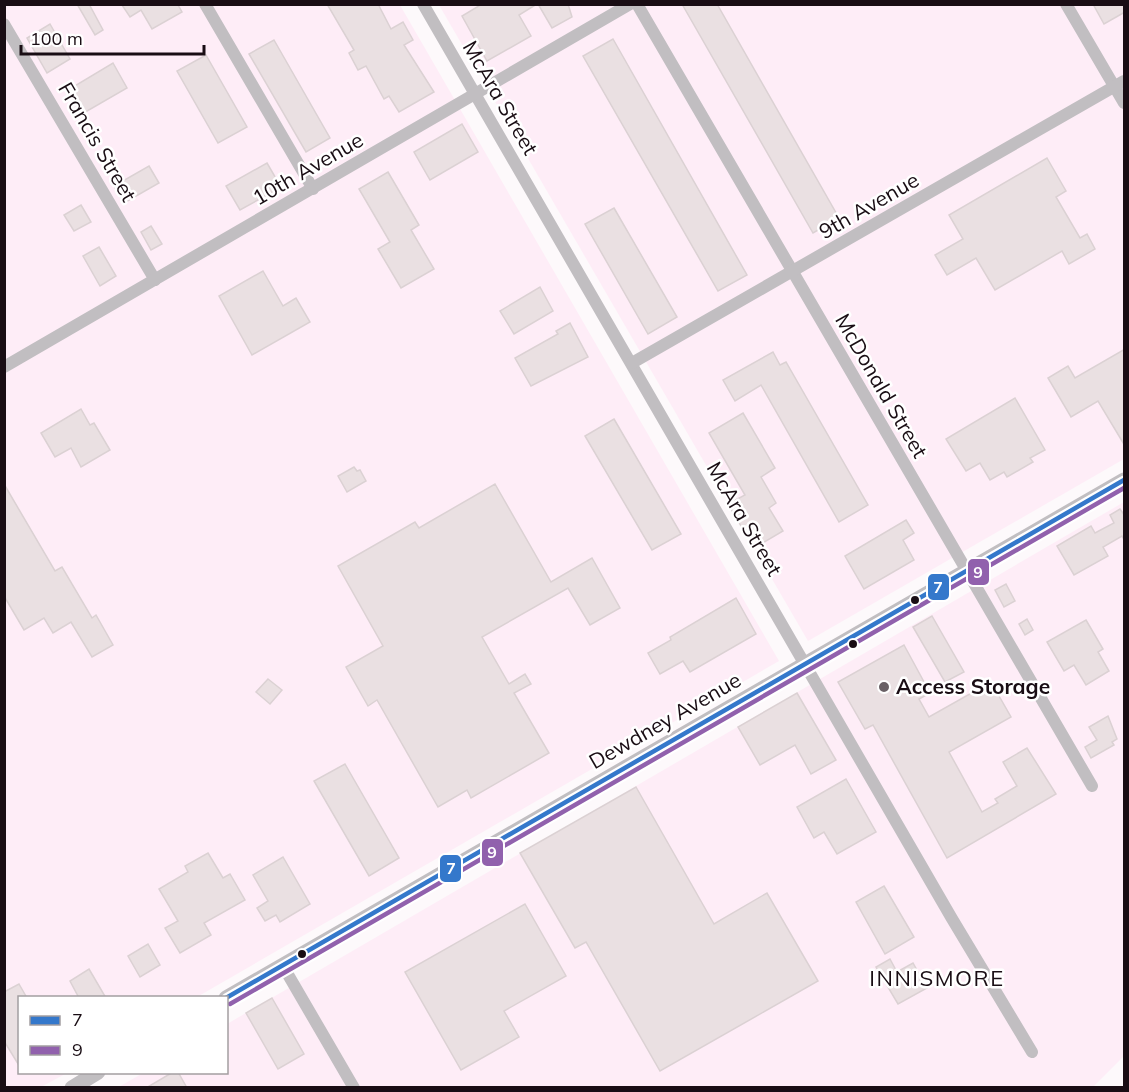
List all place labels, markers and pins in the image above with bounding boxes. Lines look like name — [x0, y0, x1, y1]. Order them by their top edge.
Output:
unlabelled marker — [909, 594, 921, 606]
unlabelled marker — [847, 638, 859, 650]
place label: Access Storage — [896, 673, 1050, 699]
marker: Access Storage — [877, 680, 891, 694]
unlabelled marker — [296, 948, 308, 960]

